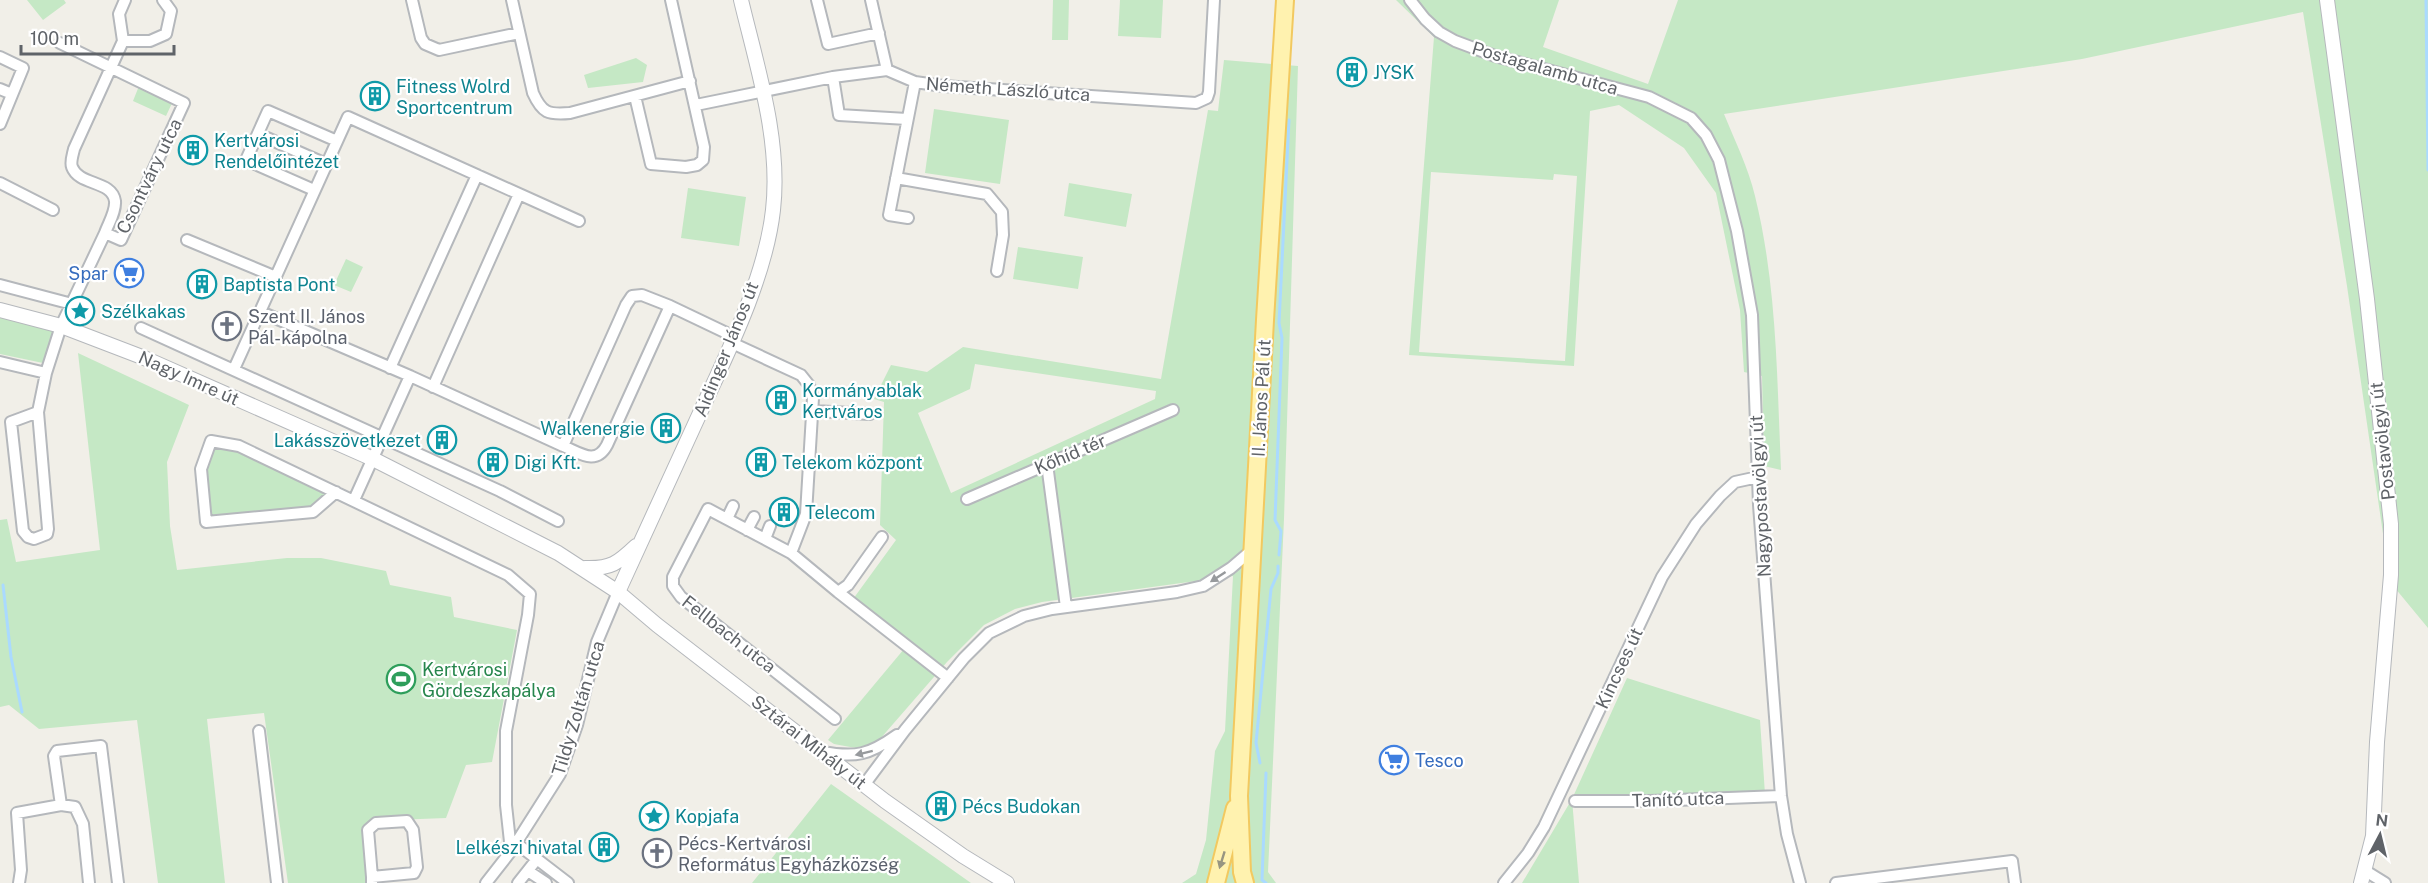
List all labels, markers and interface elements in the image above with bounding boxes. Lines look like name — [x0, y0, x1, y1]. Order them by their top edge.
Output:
scale bar — [21, 18, 174, 56]
text: 100 m — [30, 28, 79, 49]
street label: Postagalamb utca — [1470, 37, 1620, 99]
building icon: JYSK — [1336, 56, 1368, 88]
place label: JYSK — [1373, 62, 1414, 83]
street label: Németh László utca — [925, 73, 1091, 105]
place label: Fitness Wolrd Sportcentrum — [396, 76, 513, 118]
building icon: Fitness Wolrd Sportcentrum — [359, 80, 391, 112]
street label: Csontváry utca — [112, 115, 186, 237]
place label: Kertvárosi Rendelőintézet — [214, 130, 339, 172]
building icon: Kertvárosi Rendelőintézet — [177, 134, 209, 166]
supermarket icon: Spar — [113, 257, 145, 289]
place label: Spar — [68, 263, 108, 284]
building icon: Baptista Pont — [186, 268, 218, 300]
place label: Baptista Pont — [223, 274, 335, 295]
street label: Aidinger János út — [689, 278, 763, 420]
place icon: Szélkakas — [64, 295, 96, 327]
place label: Szélkakas — [101, 301, 186, 322]
place label: Szent II. János Pál-kápolna — [248, 306, 365, 348]
church icon: Szent II. János Pál-kápolna — [211, 310, 243, 342]
street label: II. János Pál út — [1247, 339, 1275, 457]
street label: Nagy Imre út — [135, 346, 243, 410]
place label: Kormányablak Kertváros — [802, 380, 922, 422]
street label: Postavölgyi út — [2365, 381, 2399, 501]
building icon: Kormányablak Kertváros — [765, 384, 797, 416]
building icon: Walkenergie — [650, 412, 682, 444]
street label: Nagypostavölgyi út — [1745, 414, 1775, 578]
place label: Walkenergie — [540, 418, 645, 439]
building icon: Lakásszövetkezet — [426, 424, 458, 456]
place label: Lakásszövetkezet — [274, 430, 421, 451]
street label: Kőhíd tér — [1031, 430, 1109, 478]
building icon: Digi Kft. — [477, 446, 509, 478]
building icon: Telekom központ — [745, 446, 777, 478]
place label: Digi Kft. — [514, 452, 581, 473]
place label: Telekom központ — [782, 452, 923, 473]
building icon: Telecom — [768, 496, 800, 528]
place label: Telecom — [805, 502, 875, 523]
one-way arrow — [1210, 571, 1226, 583]
street label: Fellbach utca — [678, 591, 780, 677]
street label: Kincses út — [1591, 624, 1647, 712]
street label: Tildy Zoltán utca — [548, 638, 608, 778]
place label: Kertvárosi Gördeszkapálya — [422, 659, 556, 701]
sports icon: Kertvárosi Gördeszkapálya — [385, 663, 417, 695]
street label: Sztárai Mihály út — [747, 691, 871, 793]
supermarket icon: Tesco — [1378, 744, 1410, 776]
one-way arrow — [855, 749, 873, 758]
place label: Tesco — [1415, 750, 1464, 771]
street label: Tanító utca — [1631, 787, 1725, 811]
building icon: Pécs Budokan — [925, 790, 957, 822]
place label: Pécs Budokan — [962, 796, 1080, 817]
place icon: Kopjafa — [638, 800, 670, 832]
north arrow — [2350, 805, 2410, 865]
place label: Kopjafa — [675, 806, 739, 827]
text: N — [2374, 810, 2389, 831]
building icon: Lelkészi hivatal — [588, 831, 620, 863]
place label: Pécs-Kertvárosi Református Egyházközség — [678, 833, 899, 875]
place label: Lelkészi hivatal — [455, 837, 583, 858]
church icon: Pécs-Kertvárosi Református Egyházközség — [641, 837, 673, 869]
one-way arrow — [1217, 851, 1226, 869]

